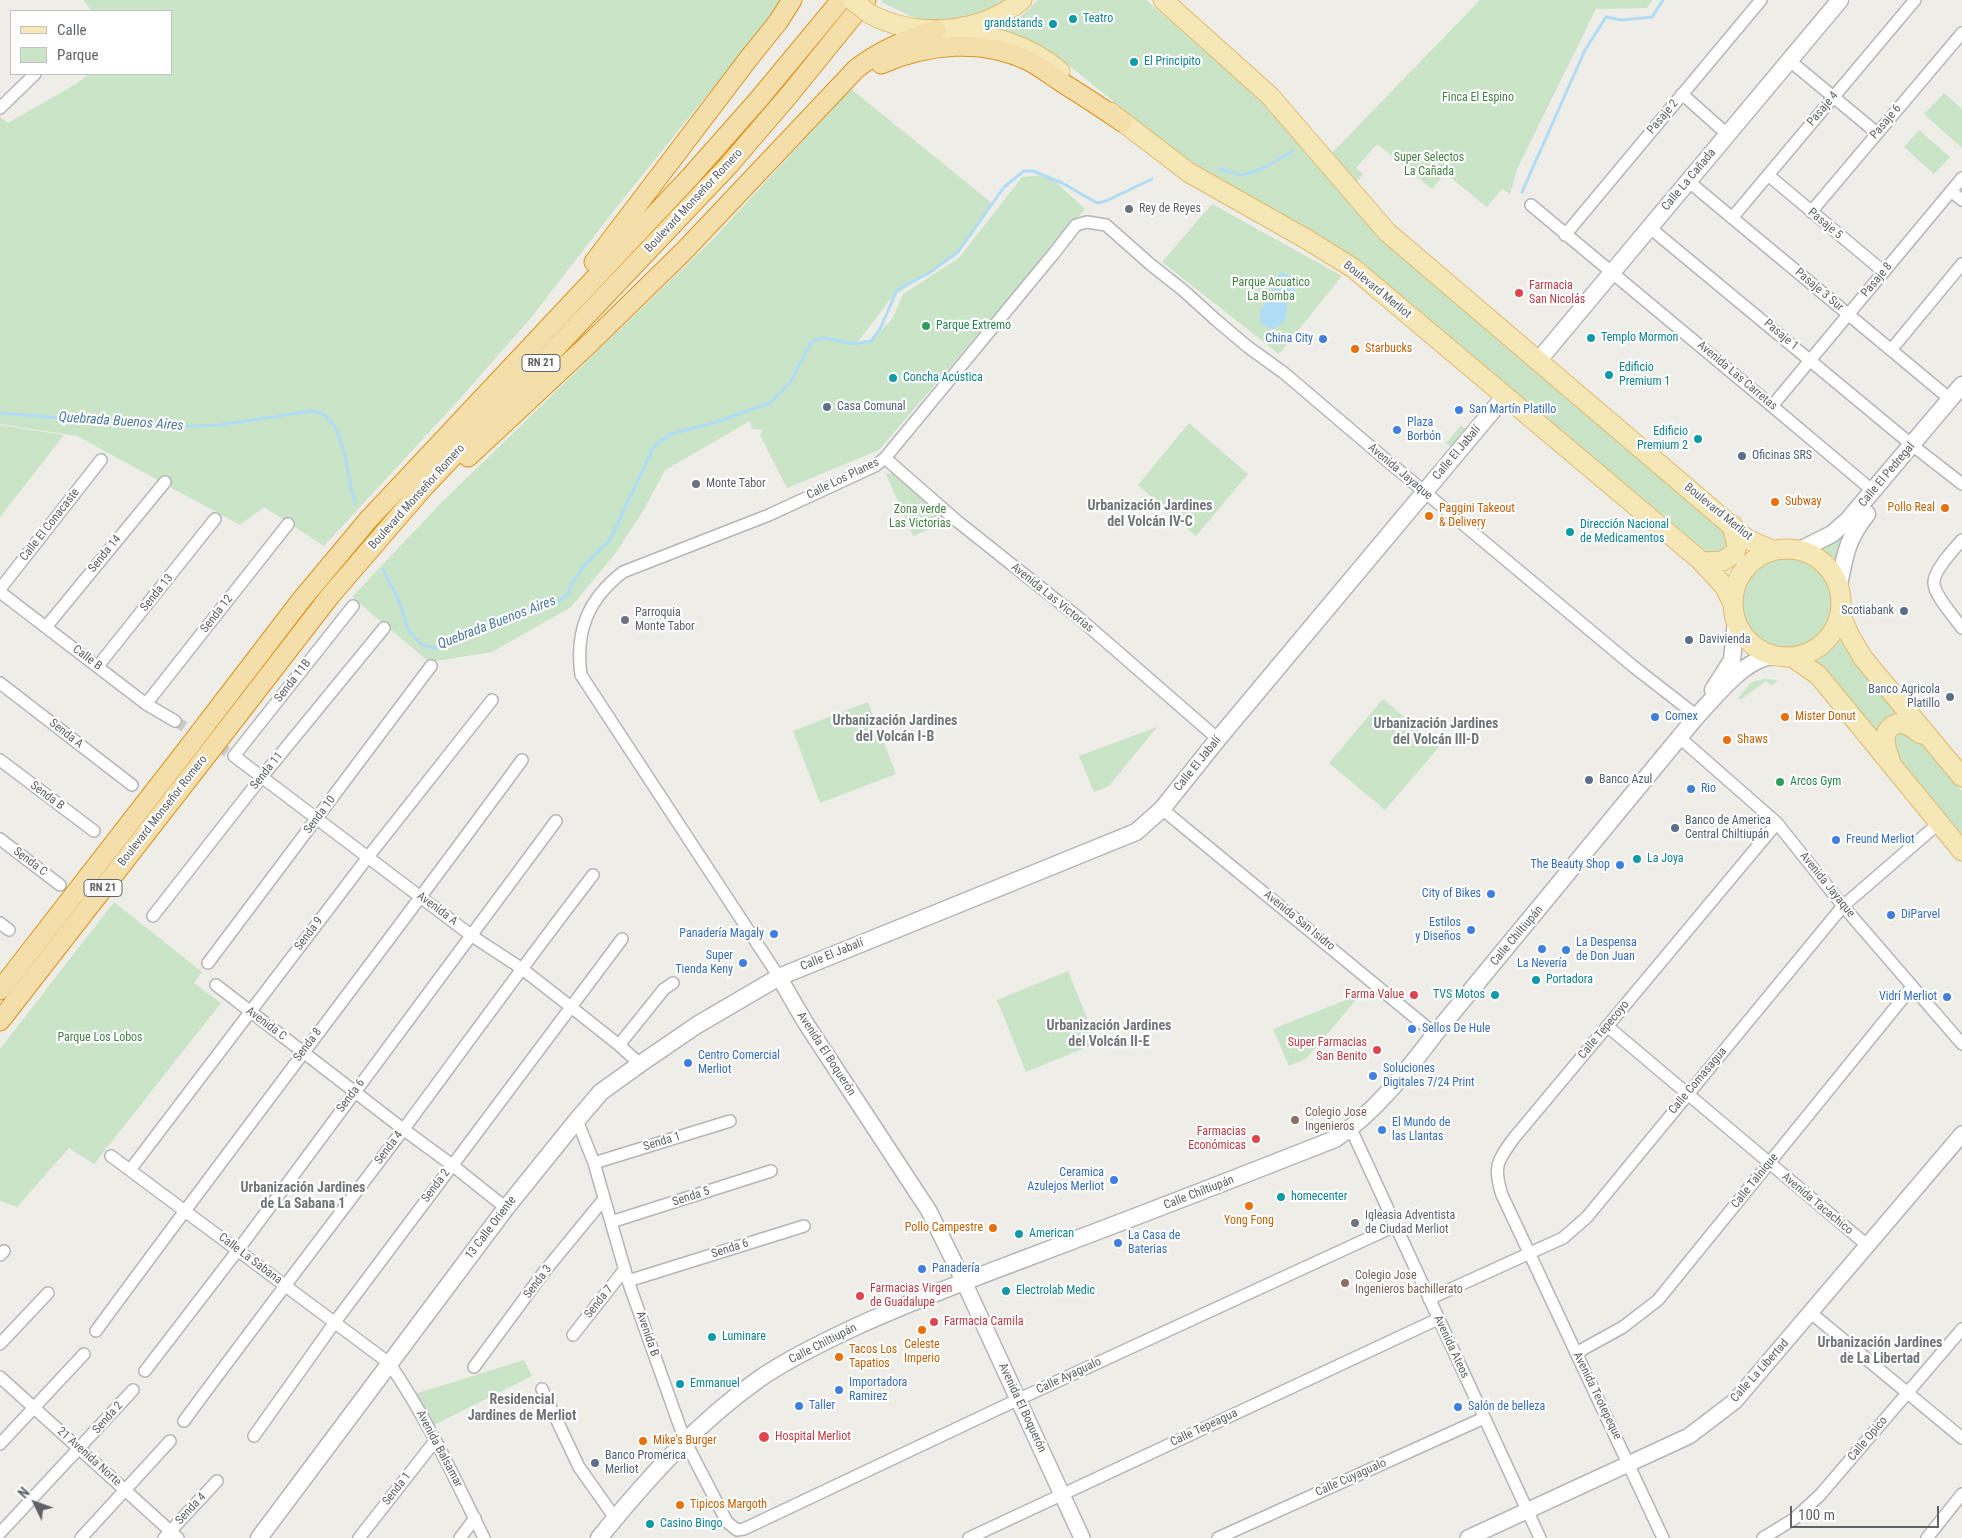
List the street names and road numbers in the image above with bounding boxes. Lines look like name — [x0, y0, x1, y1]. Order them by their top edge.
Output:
street label: Pasaje 4 — [1804, 89, 1842, 129]
street label: Pasaje 2 — [1644, 97, 1682, 137]
street label: Pasaje 6 — [1867, 102, 1905, 142]
street label: Boulevard Monseñor Romero — [642, 146, 746, 256]
street label: Calle La Cañada — [1659, 146, 1719, 214]
street label: Pasaje 5 — [1805, 205, 1845, 243]
street label: Boulevard Merliot — [1340, 258, 1414, 322]
street label: Pasaje 8 — [1858, 260, 1896, 300]
street label: Pasaje 3 Sur — [1792, 266, 1846, 314]
street label: Pasaje 1 — [1761, 316, 1801, 354]
street label: Avenida Las Carretas — [1694, 338, 1780, 414]
road number: RN 21 — [522, 354, 560, 372]
street label: Calle El Jabalí — [1430, 423, 1484, 483]
street label: Calle El Pedregal — [1856, 440, 1918, 510]
street label: Boulevard Monseñor Romero — [366, 441, 468, 553]
street label: Avenida Jayaque — [1365, 441, 1435, 503]
street label: Calle Los Planes — [805, 455, 881, 503]
street label: Boulevard Merliot — [1681, 480, 1755, 544]
street label: Calle El Conacaste — [17, 486, 83, 564]
street label: Senda 14 — [86, 532, 124, 576]
street label: Avenida Las Victorias — [1008, 560, 1096, 636]
street label: Senda 13 — [138, 571, 176, 615]
street label: Senda 12 — [198, 592, 236, 636]
street label: Calle B — [69, 642, 105, 674]
street label: Senda 11B — [272, 657, 314, 705]
street label: Senda A — [46, 716, 86, 752]
street label: Calle El Jabalí — [1171, 734, 1225, 794]
street label: Senda 11 — [248, 749, 286, 793]
street label: Boulevard Monseñor Romero — [115, 753, 211, 869]
street label: Senda B — [27, 779, 67, 813]
street label: Senda 10 — [301, 793, 339, 837]
street label: Senda C — [10, 845, 50, 879]
street label: Avenida Jayaque — [1796, 849, 1858, 921]
road number: RN 21 — [84, 880, 122, 896]
street label: Avenida San Isidro — [1260, 888, 1338, 954]
street label: Avenida A — [414, 889, 460, 929]
street label: Calle Chiltiupán — [1488, 903, 1546, 969]
street label: Senda 9 — [292, 914, 326, 954]
street label: Calle El Jabalí — [798, 936, 866, 974]
street label: Calle Tepecoyo — [1575, 998, 1633, 1062]
street label: Avenida C — [243, 1004, 289, 1044]
street label: Avenida El Boquerón — [793, 1009, 859, 1099]
street label: Senda 8 — [291, 1025, 325, 1065]
street label: Calle Comasagua — [1666, 1045, 1730, 1117]
street label: Senda 6 — [334, 1076, 368, 1116]
street label: Senda 4 — [372, 1128, 406, 1168]
street label: Senda 1 — [642, 1130, 682, 1154]
street label: Calle Talnique — [1728, 1151, 1782, 1211]
street label: Senda 2 — [419, 1166, 453, 1206]
street label: Avenida Tacachico — [1778, 1170, 1856, 1238]
street label: Calle Chiltiupán — [1162, 1173, 1236, 1213]
street label: Senda 5 — [671, 1184, 711, 1210]
street label: 13 Calle Oriente — [463, 1194, 519, 1262]
street label: Calle La Sabana — [215, 1230, 285, 1288]
street label: Senda 6 — [710, 1236, 750, 1262]
street label: Senda 3 — [521, 1262, 555, 1302]
street label: Senda 7 — [582, 1283, 616, 1321]
street label: Avenida B — [633, 1309, 661, 1359]
street label: Avenida Ateos — [1430, 1313, 1472, 1381]
street label: Calle Chiltiupán — [787, 1321, 859, 1367]
street label: Calle La Libertad — [1728, 1337, 1792, 1405]
street label: Avenida Teotepeque — [1570, 1350, 1624, 1442]
street label: Calle Ayagualo — [1034, 1355, 1104, 1397]
street label: Avenida El Boquerón — [995, 1361, 1049, 1455]
street label: Senda 2 — [90, 1399, 126, 1437]
street label: Calle Tepeagua — [1168, 1406, 1240, 1450]
street label: Avenida Balsamar — [413, 1408, 465, 1490]
street label: Calle Opico — [1845, 1414, 1891, 1464]
street label: 21 Avenida Norte — [54, 1424, 124, 1490]
street label: Calle Cuyagualo — [1313, 1456, 1389, 1500]
street label: Senda 1 — [380, 1470, 414, 1508]
street label: Senda 4 — [173, 1490, 209, 1528]

